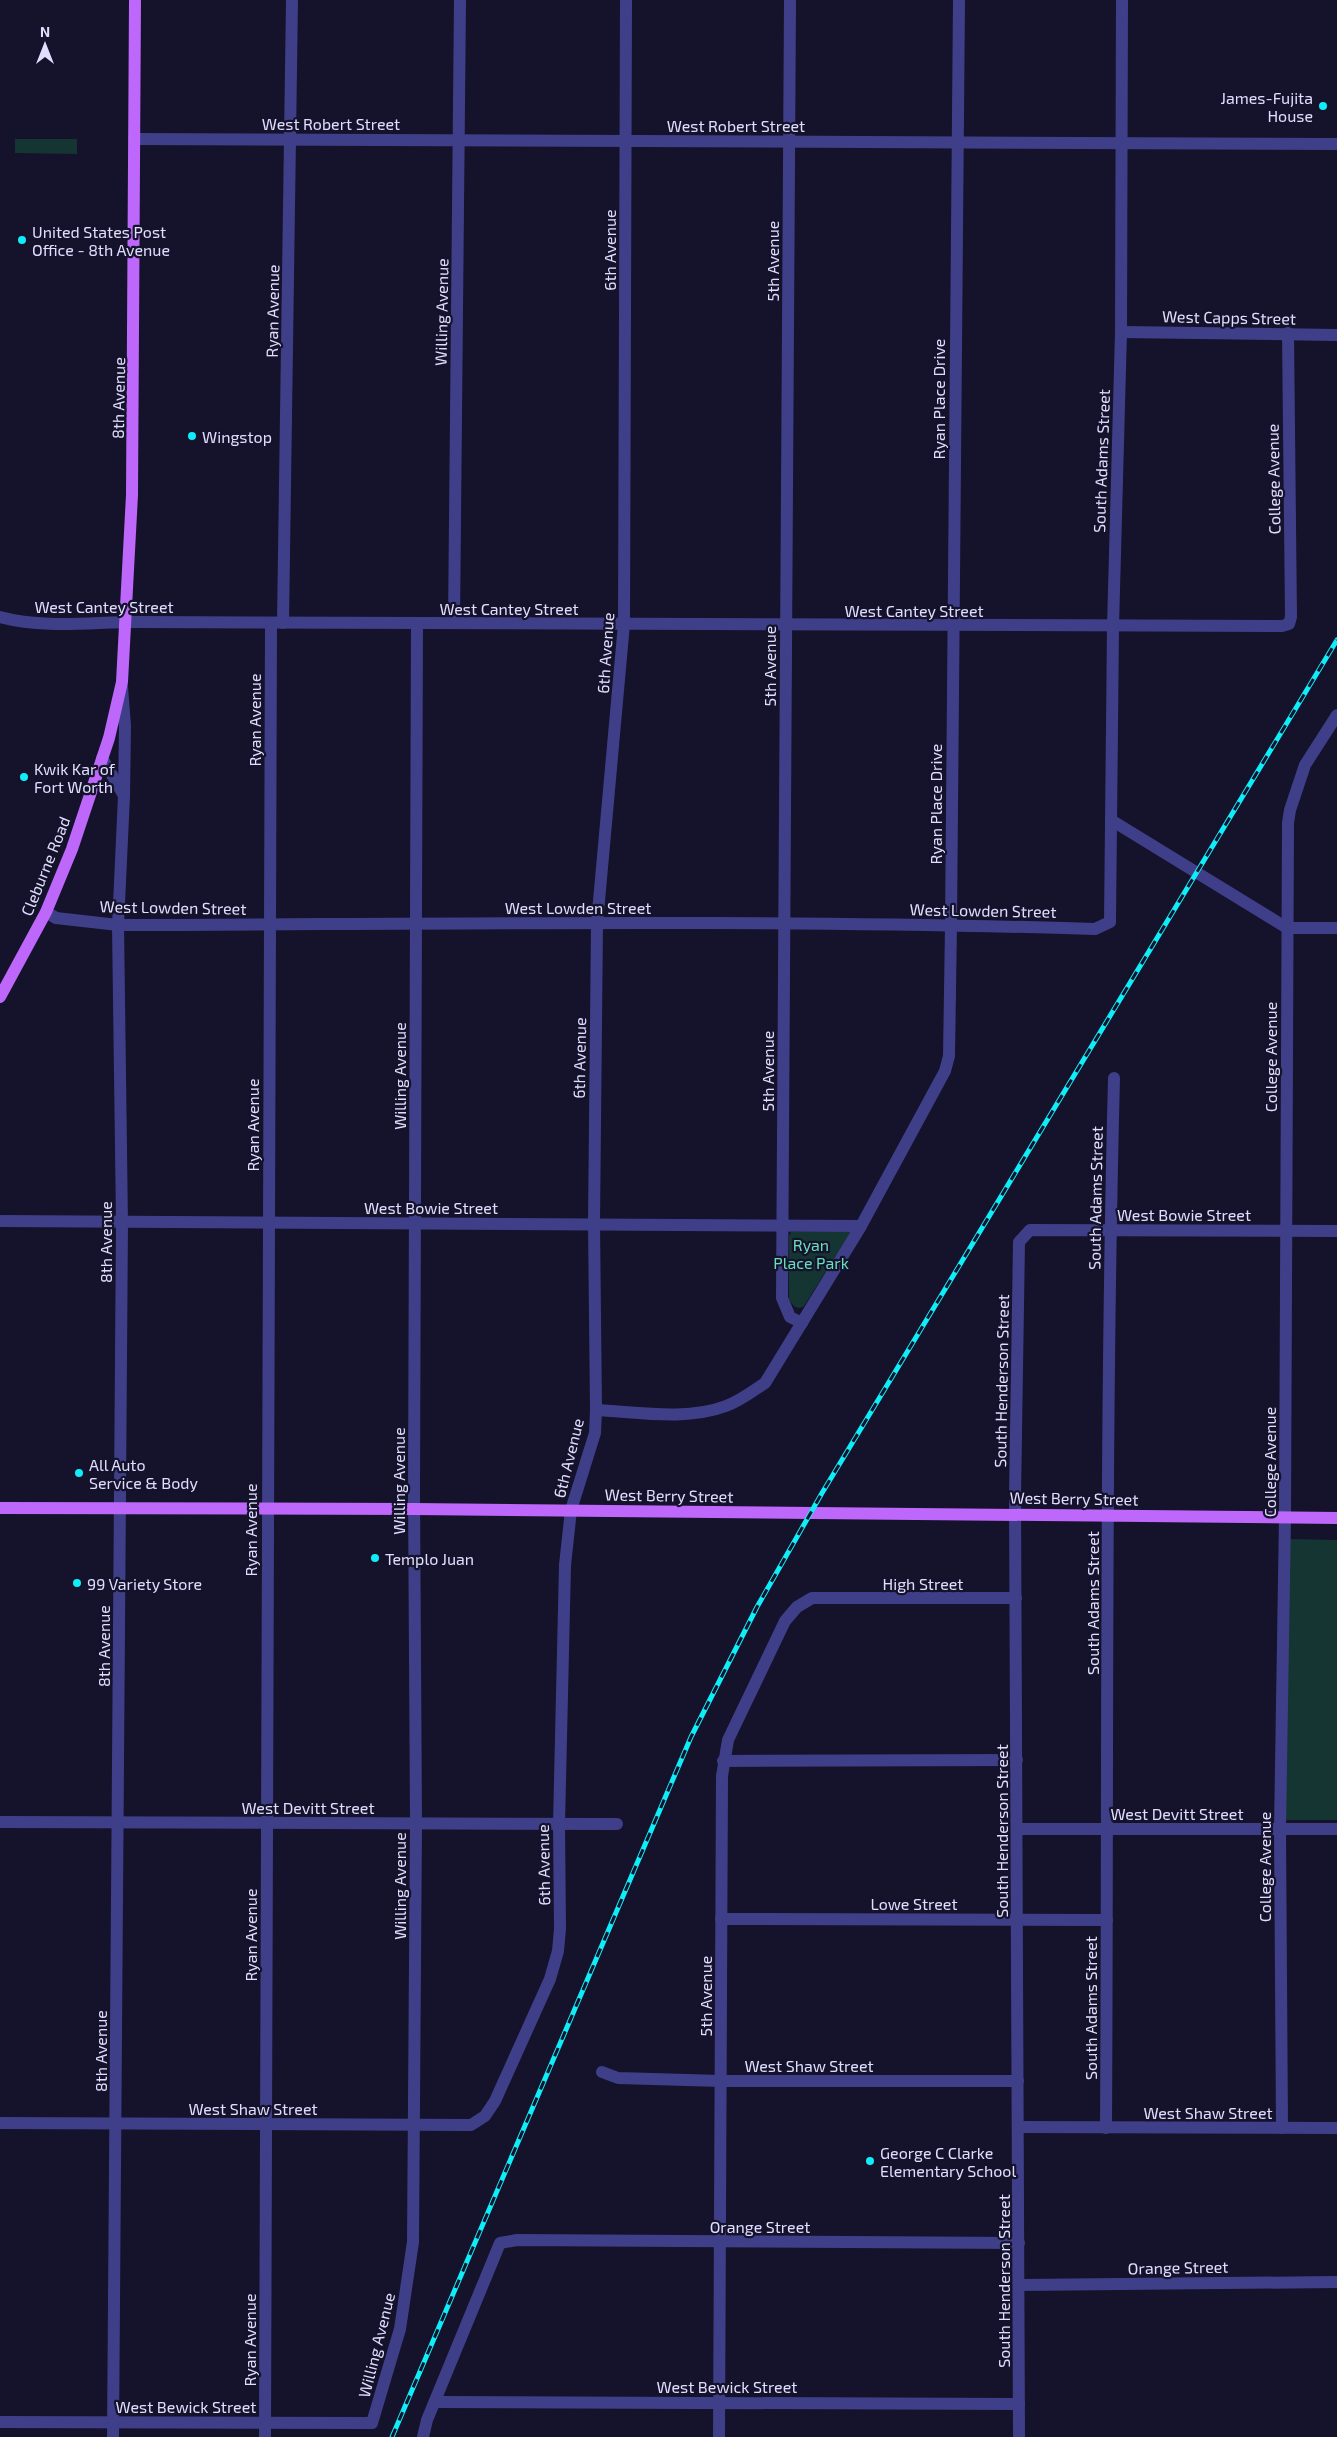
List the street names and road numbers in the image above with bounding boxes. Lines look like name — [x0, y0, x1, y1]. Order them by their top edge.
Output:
street label: West Robert Street — [262, 114, 400, 133]
street label: West Robert Street — [667, 116, 805, 135]
street label: 6th Avenue — [600, 209, 619, 291]
street label: 5th Avenue — [763, 221, 782, 301]
street label: Willing Avenue — [431, 258, 451, 366]
street label: Ryan Avenue — [262, 264, 282, 358]
street label: West Capps Street — [1162, 306, 1296, 328]
street label: Ryan Place Drive — [929, 339, 948, 459]
street label: 8th Avenue — [108, 357, 128, 439]
street label: South Adams Street — [1089, 389, 1113, 533]
street label: College Avenue — [1263, 424, 1283, 534]
street label: West Cantey Street — [34, 597, 174, 616]
street label: West Cantey Street — [439, 599, 579, 618]
street label: West Cantey Street — [844, 601, 984, 620]
street label: 6th Avenue — [593, 612, 617, 694]
street label: 5th Avenue — [760, 626, 779, 706]
street label: Ryan Avenue — [245, 673, 264, 767]
street label: Ryan Place Drive — [926, 744, 945, 864]
street label: Cleburne Road — [16, 814, 74, 918]
street label: West Lowden Street — [99, 896, 247, 918]
street label: West Lowden Street — [505, 898, 651, 917]
street label: West Lowden Street — [909, 899, 1057, 921]
street label: College Avenue — [1261, 1002, 1280, 1112]
street label: 6th Avenue — [569, 1017, 589, 1099]
street label: Willing Avenue — [390, 1022, 409, 1130]
street label: 5th Avenue — [758, 1031, 777, 1111]
street label: Ryan Avenue — [243, 1078, 262, 1172]
street label: South Adams Street — [1084, 1126, 1106, 1270]
street label: West Bowie Street — [364, 1198, 498, 1217]
street label: 8th Avenue — [96, 1201, 115, 1283]
street label: West Bowie Street — [1117, 1205, 1251, 1224]
street label: South Henderson Street — [990, 1294, 1012, 1468]
street label: College Avenue — [1260, 1407, 1279, 1517]
street label: 6th Avenue — [549, 1416, 587, 1500]
street label: Willing Avenue — [389, 1427, 408, 1535]
street label: Ryan Avenue — [241, 1483, 260, 1577]
street label: West Berry Street — [604, 1484, 734, 1506]
street label: West Berry Street — [1009, 1487, 1139, 1509]
street label: South Adams Street — [1083, 1531, 1102, 1675]
street label: High Street — [883, 1574, 963, 1593]
street label: 8th Avenue — [94, 1605, 113, 1687]
street label: South Henderson Street — [992, 1744, 1011, 1918]
street label: West Devitt Street — [241, 1798, 375, 1817]
street label: West Devitt Street — [1110, 1804, 1244, 1823]
street label: College Avenue — [1255, 1812, 1274, 1922]
street label: 6th Avenue — [533, 1824, 553, 1906]
street label: Willing Avenue — [390, 1832, 409, 1940]
street label: Ryan Avenue — [241, 1888, 260, 1982]
street label: Lowe Street — [871, 1894, 958, 1913]
street label: South Adams Street — [1081, 1936, 1100, 2080]
street label: 5th Avenue — [696, 1956, 715, 2036]
street label: 8th Avenue — [91, 2010, 110, 2092]
street label: West Shaw Street — [744, 2056, 874, 2075]
street label: West Shaw Street — [188, 2099, 318, 2118]
street label: West Shaw Street — [1143, 2103, 1273, 2122]
street label: South Henderson Street — [994, 2194, 1013, 2368]
street label: Orange Street — [710, 2217, 810, 2236]
street label: Orange Street — [1127, 2257, 1229, 2277]
street label: Willing Avenue — [354, 2290, 398, 2400]
street label: Ryan Avenue — [240, 2293, 259, 2387]
street label: West Bewick Street — [657, 2377, 797, 2396]
street label: West Bewick Street — [116, 2397, 256, 2416]

